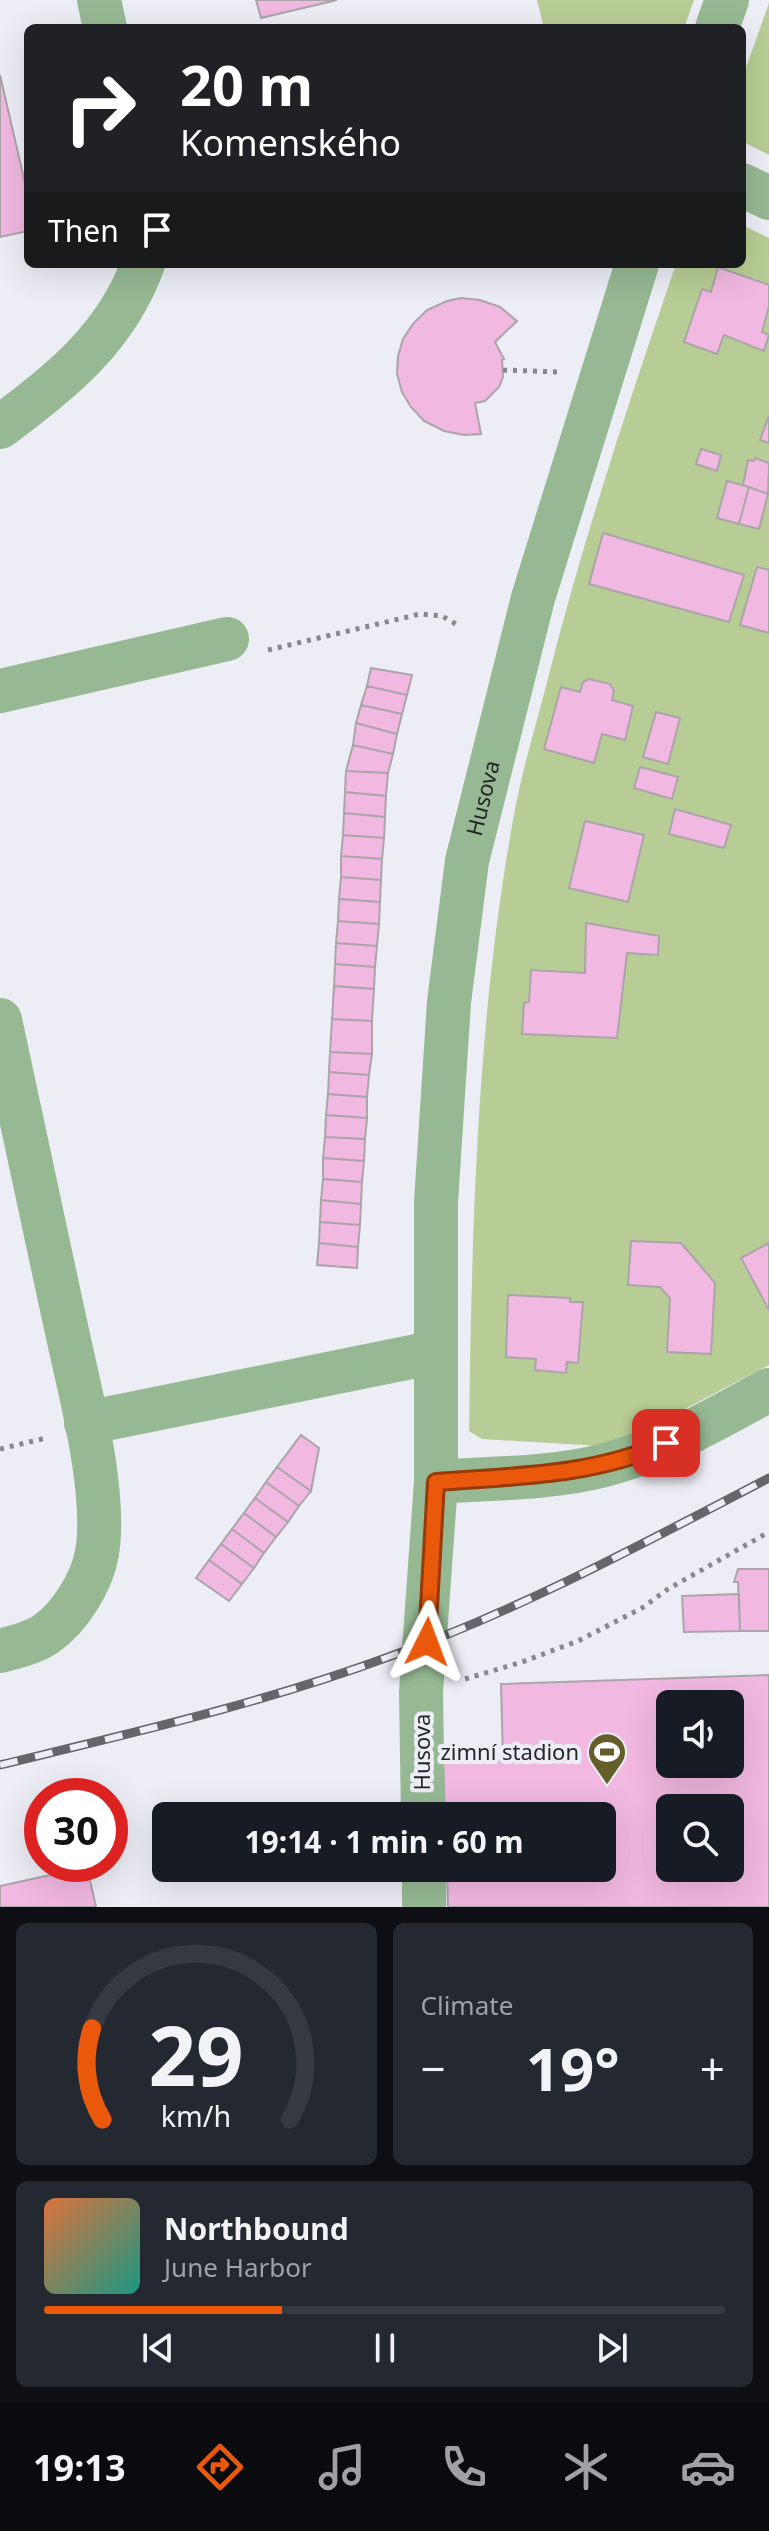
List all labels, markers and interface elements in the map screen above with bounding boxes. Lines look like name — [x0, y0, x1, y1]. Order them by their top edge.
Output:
text: 20 m — [180, 46, 313, 122]
icon: right — [48, 56, 152, 160]
text: Komenského — [180, 118, 401, 167]
icon: arrive — [135, 208, 179, 252]
text: Then — [48, 210, 119, 251]
street label: Husova — [458, 757, 506, 839]
pin — [632, 1409, 700, 1477]
icon: arrive — [644, 1421, 688, 1465]
position arrow — [385, 1600, 469, 1684]
map controls — [656, 1690, 744, 1882]
button: sound — [656, 1690, 744, 1778]
street label: Husova — [406, 1714, 436, 1790]
sports icon: zimní stadion — [586, 1731, 628, 1786]
place label: zimní stadion — [440, 1736, 579, 1766]
speed limit sign: 30 — [24, 1778, 128, 1882]
button: search — [656, 1794, 744, 1882]
text: 19:14 · 1 min · 60 m — [244, 1821, 524, 1862]
text: Climate — [421, 1987, 513, 2023]
text: 29 — [149, 1997, 244, 2110]
text: 19° — [526, 2027, 620, 2109]
text: − — [421, 2038, 446, 2098]
text: + — [700, 2038, 725, 2098]
text: km/h — [161, 2096, 231, 2135]
text: Northbound — [164, 2208, 349, 2249]
text: June Harbor — [164, 2249, 312, 2285]
icon: previous — [136, 2326, 180, 2370]
icon: pause — [363, 2326, 407, 2370]
icon: next — [590, 2326, 634, 2370]
icon: directions — [192, 2439, 248, 2495]
icon: music — [314, 2439, 370, 2495]
icon: phone — [436, 2439, 492, 2495]
icon: climate — [558, 2439, 614, 2495]
icon: car — [680, 2439, 736, 2495]
text: 19:13 — [33, 2443, 126, 2492]

